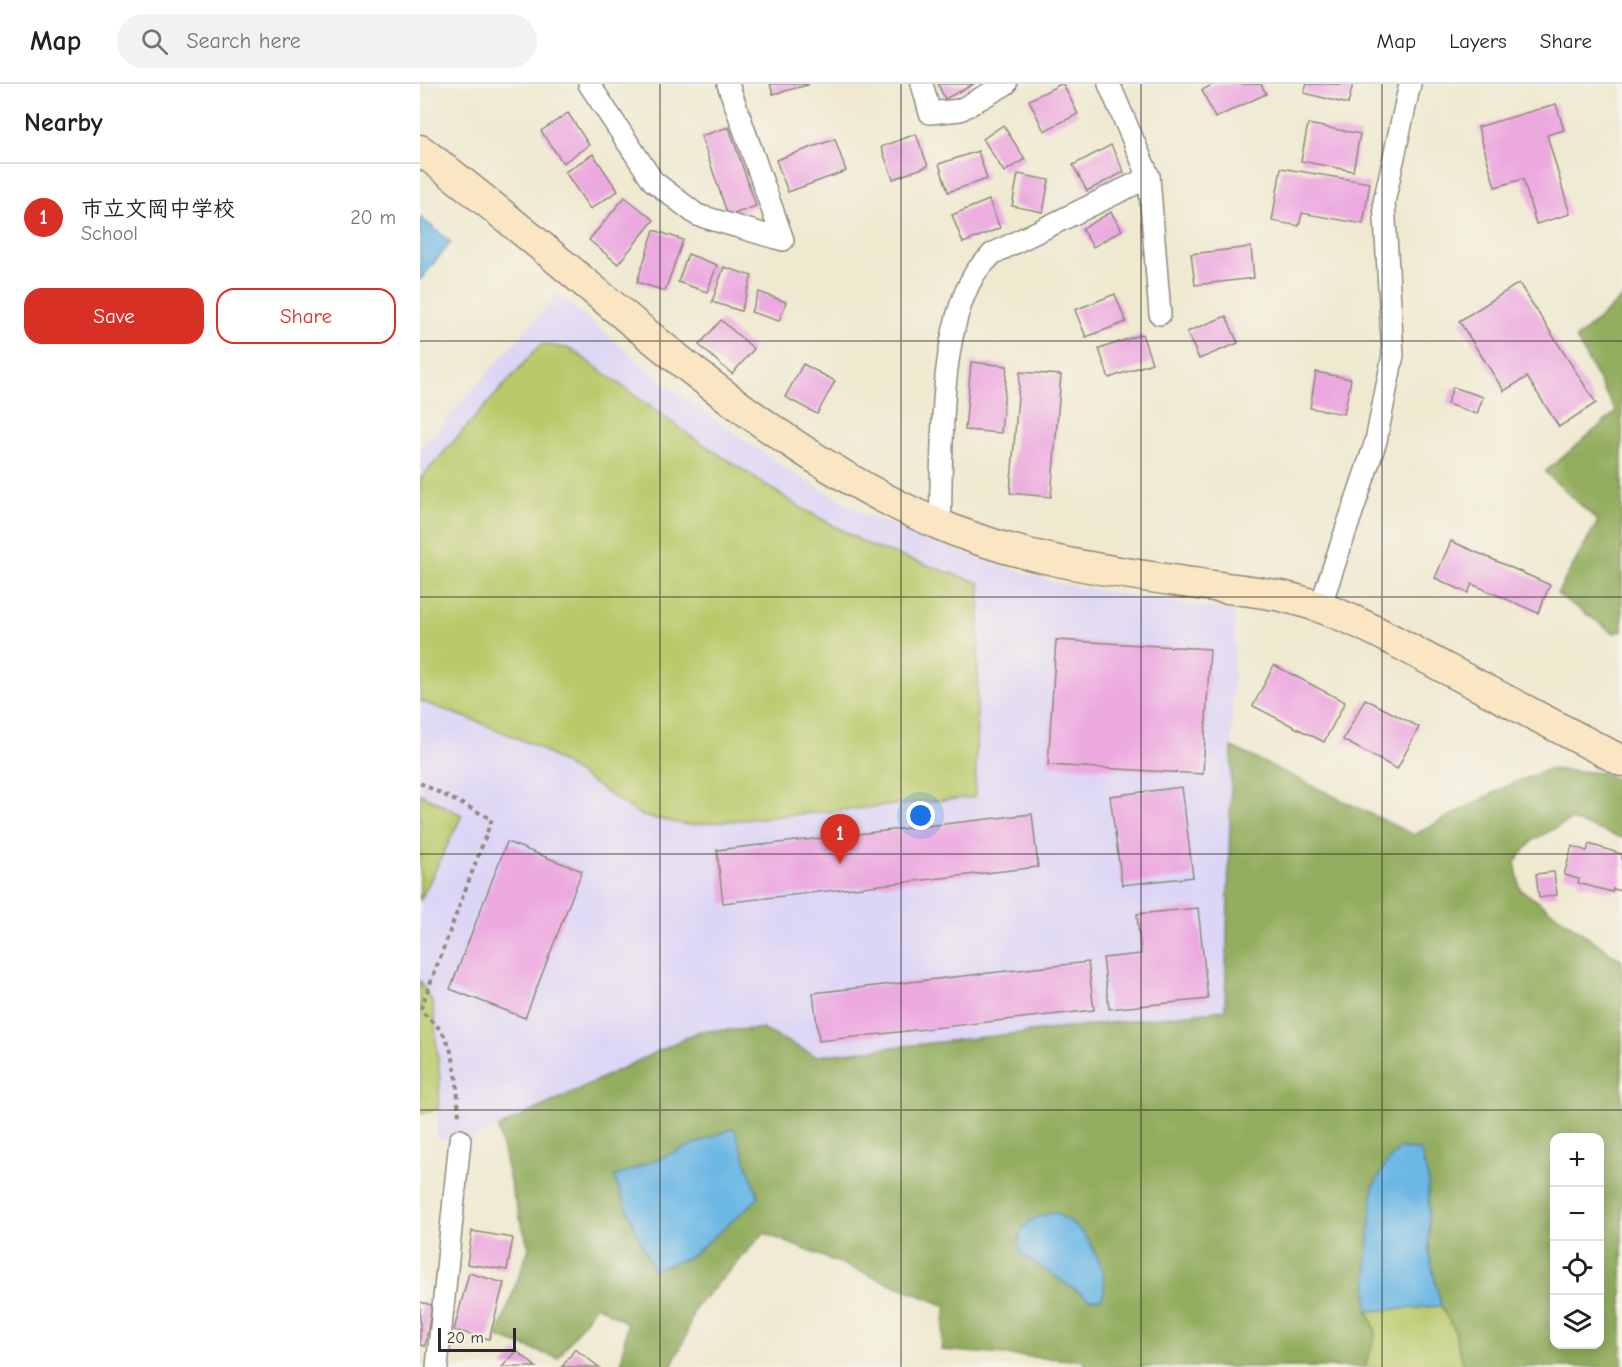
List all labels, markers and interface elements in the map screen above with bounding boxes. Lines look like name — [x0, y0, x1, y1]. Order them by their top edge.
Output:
search box — [117, 14, 537, 68]
text: Map — [30, 25, 81, 57]
icon: search — [138, 25, 171, 58]
text: Search here — [186, 28, 301, 54]
text: Map — [1377, 29, 1416, 53]
text: Layers — [1449, 29, 1507, 53]
text: Share — [1540, 29, 1592, 53]
text: Nearby — [24, 108, 103, 138]
text: 市立文岡中学校 — [81, 196, 235, 222]
text: 1 — [40, 206, 47, 229]
text: 20 m — [350, 206, 396, 229]
text: School — [81, 222, 138, 245]
button: Save — [24, 288, 204, 344]
button: Share — [216, 288, 396, 344]
your location — [906, 801, 935, 830]
pin: 1 — [820, 814, 860, 864]
map controls — [1550, 1133, 1604, 1349]
button: + — [1550, 1133, 1604, 1187]
button: − — [1550, 1187, 1604, 1241]
button: locate — [1550, 1241, 1604, 1295]
button: layers — [1550, 1295, 1604, 1349]
scale bar — [438, 1325, 516, 1352]
text: 20 m — [447, 1329, 484, 1347]

